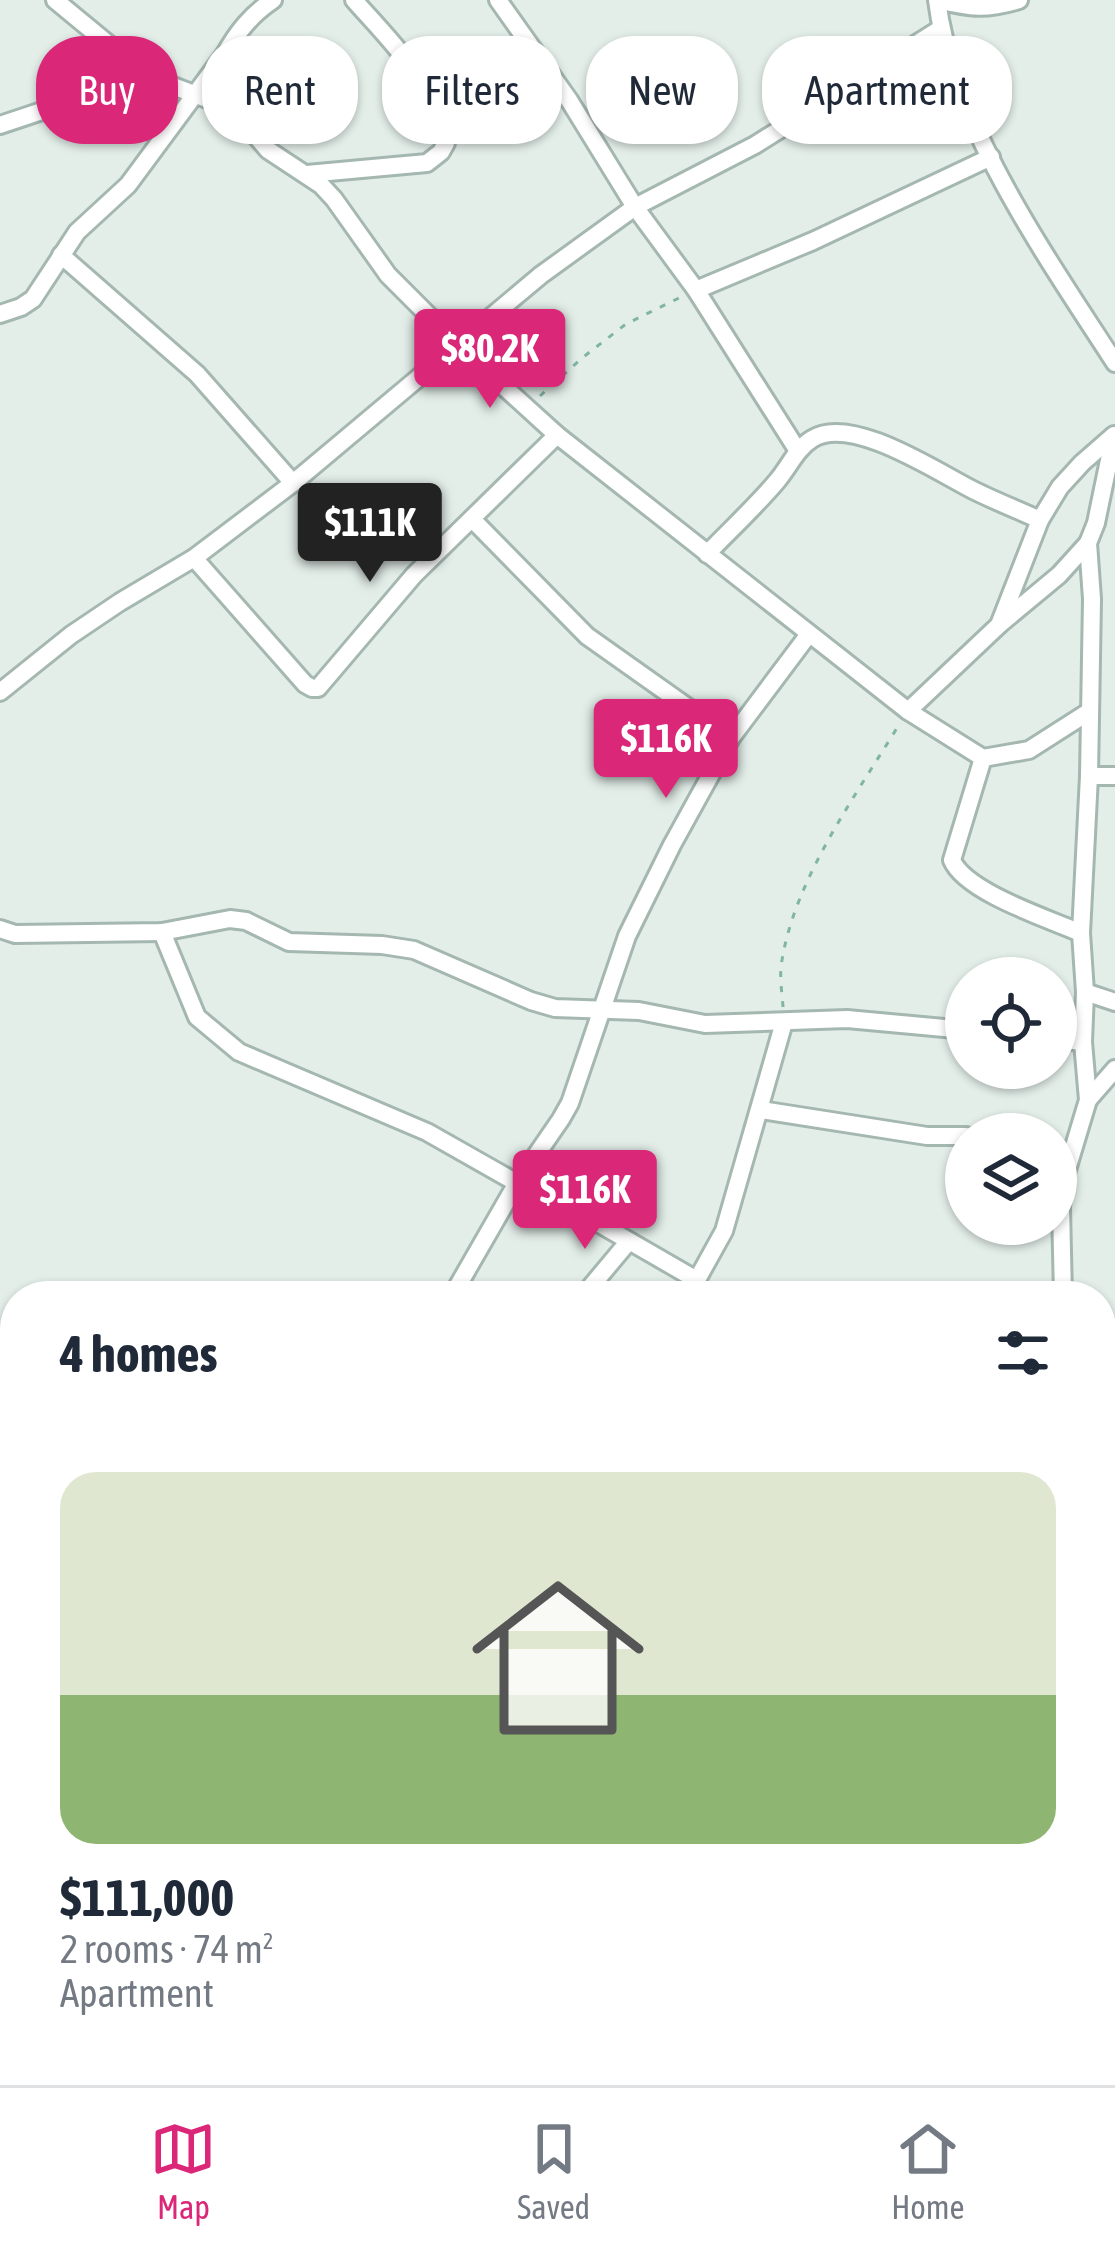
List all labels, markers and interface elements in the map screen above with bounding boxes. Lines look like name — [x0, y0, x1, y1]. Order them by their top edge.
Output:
chip: Buy — [36, 36, 178, 144]
chip: Rent — [202, 36, 358, 144]
chip: Filters — [382, 36, 562, 144]
chip: New — [586, 36, 738, 144]
chip: Apartment — [762, 36, 1012, 144]
pin: $80.2K — [392, 309, 588, 411]
text: $80.2K — [441, 326, 539, 370]
pin: $111K — [286, 483, 454, 585]
text: $111K — [325, 500, 415, 544]
pin: $116K — [582, 699, 750, 801]
text: $116K — [621, 716, 711, 760]
map controls — [945, 957, 1077, 1245]
button: locate — [945, 957, 1077, 1089]
button: layers — [945, 1113, 1077, 1245]
pin: $116K — [501, 1150, 669, 1252]
text: $116K — [540, 1167, 630, 1211]
icon: filters — [990, 1320, 1056, 1386]
text: 4 homes — [60, 1324, 218, 1383]
icon: home — [450, 1550, 666, 1766]
text: $111,000 — [60, 1868, 234, 1927]
text: 2 rooms · 74 m² — [60, 1927, 274, 1971]
text: Apartment — [60, 1971, 214, 2015]
tab: Map — [150, 2116, 216, 2226]
tab: Saved — [517, 2116, 590, 2226]
tab: Home — [891, 2116, 965, 2226]

